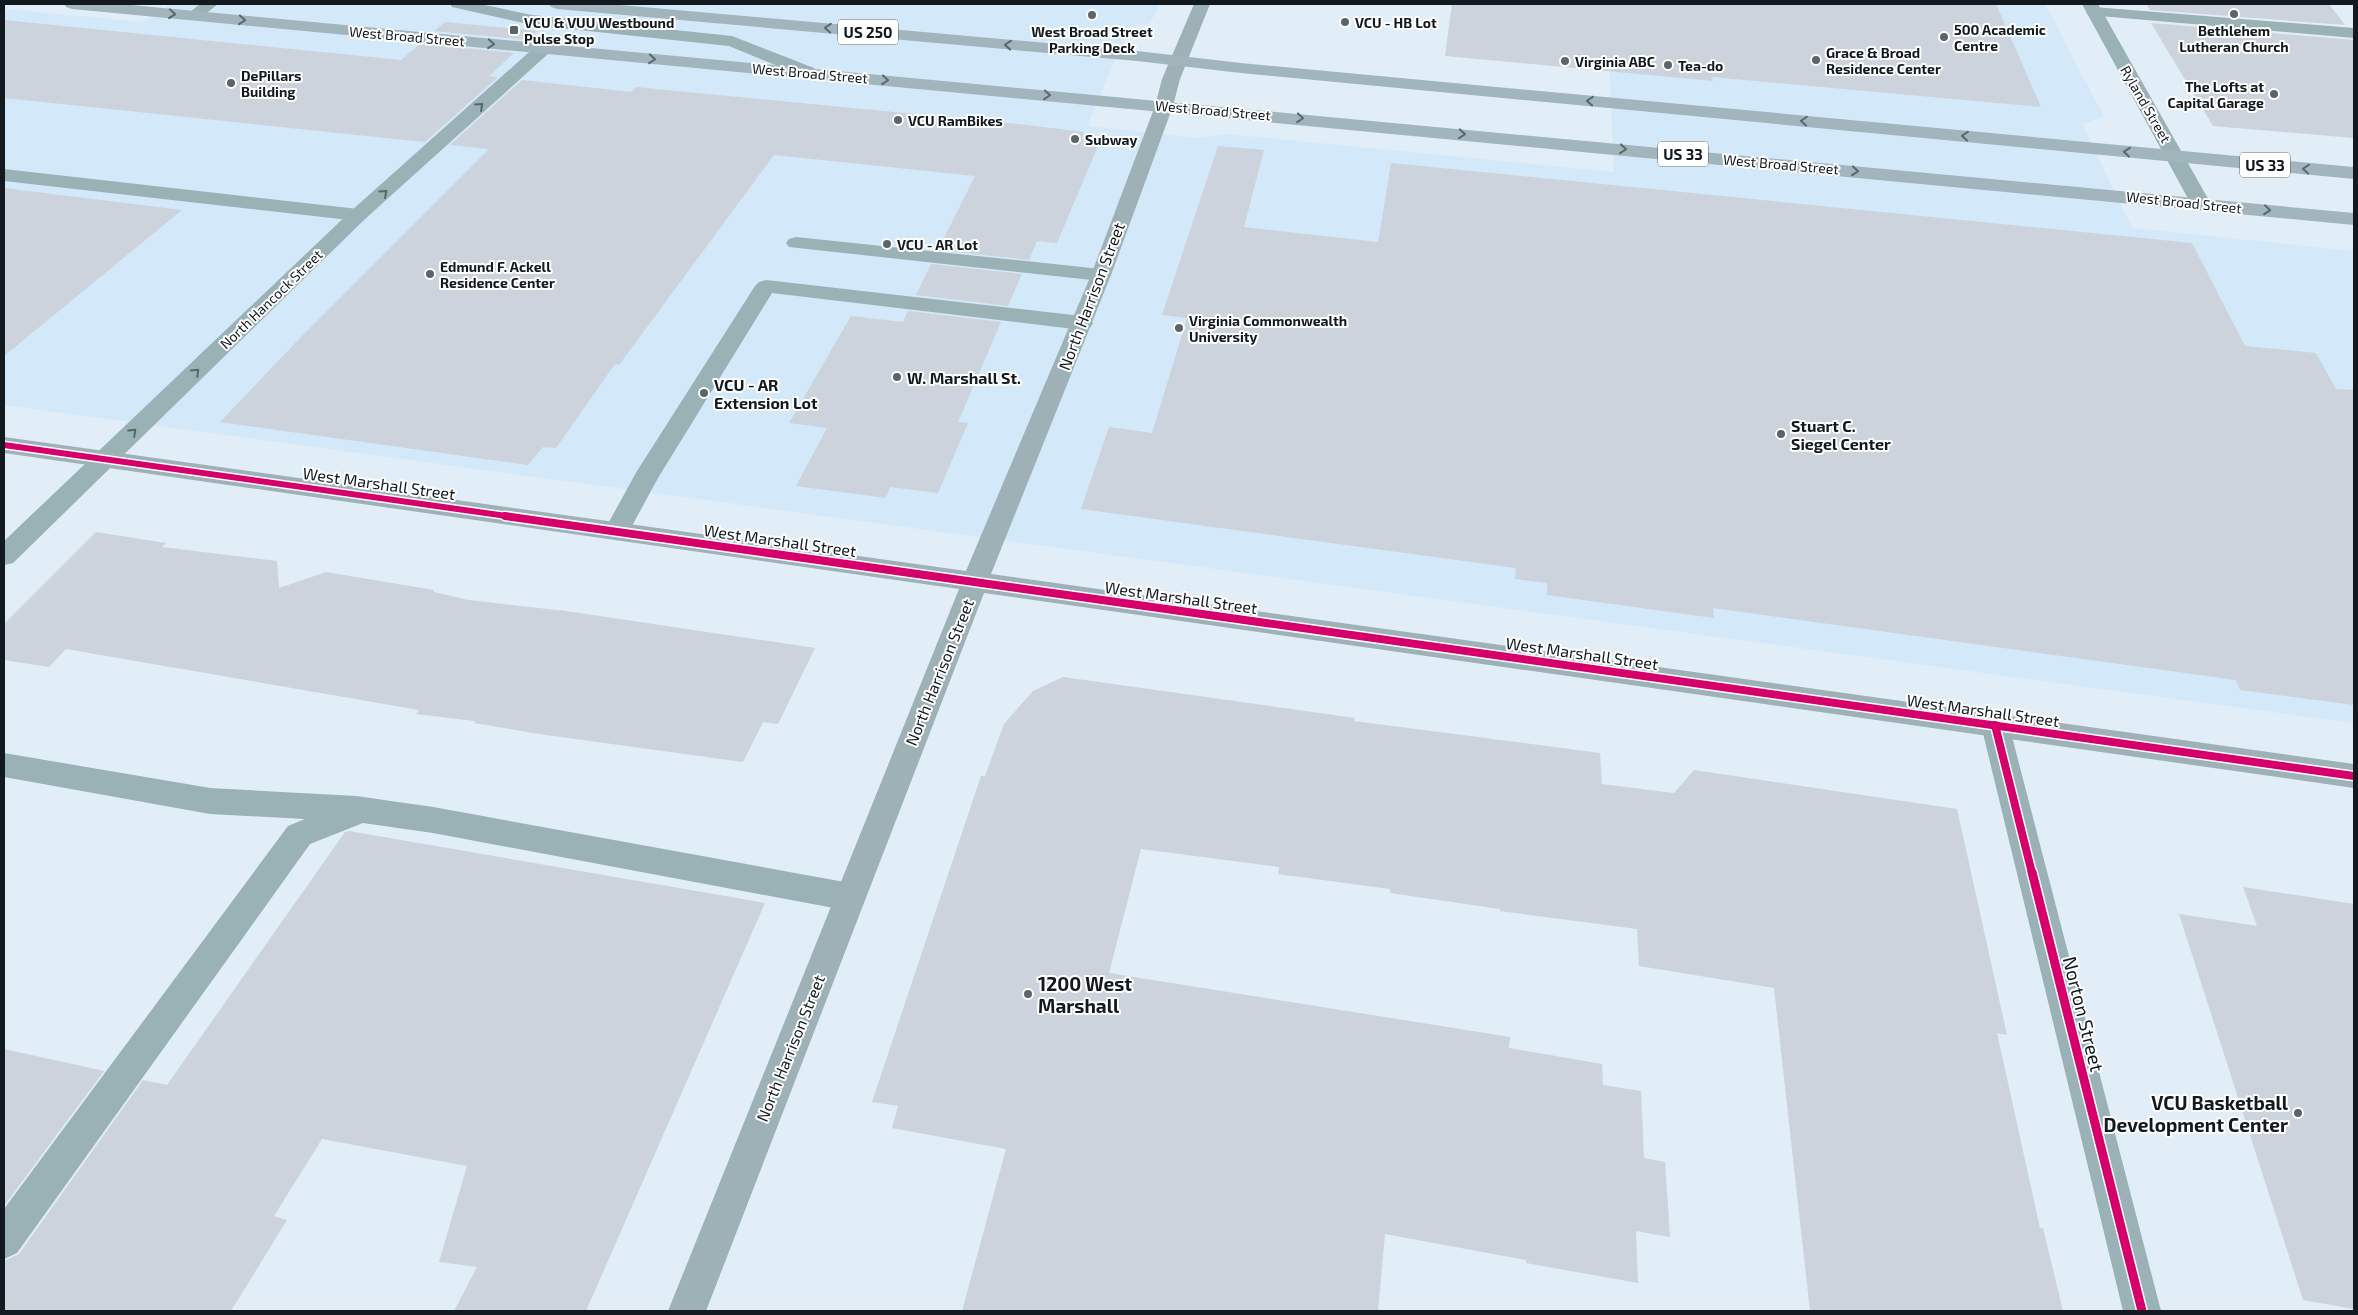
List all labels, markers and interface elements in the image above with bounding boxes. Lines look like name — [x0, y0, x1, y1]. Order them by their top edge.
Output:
one-way arrow — [169, 8, 177, 19]
marker: Bethlehem Lutheran Church — [2228, 8, 2240, 20]
marker: West Broad Street Parking Deck — [1086, 9, 1098, 21]
one-way arrow — [238, 14, 246, 25]
place label: VCU & VUU Westbound Pulse Stop — [524, 14, 674, 47]
place label: VCU - HB Lot — [1355, 14, 1437, 31]
marker: VCU - HB Lot — [1339, 16, 1351, 28]
road number: US 250 — [838, 20, 898, 44]
place label: 500 Academic Centre — [1954, 21, 2046, 54]
street label: West Broad Street — [349, 22, 465, 50]
place label: Bethlehem Lutheran Church — [2179, 22, 2289, 55]
one-way arrow — [824, 23, 832, 34]
place label: West Broad Street Parking Deck — [1031, 23, 1153, 56]
marker: VCU & VUU Westbound Pulse Stop — [508, 24, 520, 36]
marker: 500 Academic Centre — [1938, 31, 1950, 43]
one-way arrow — [487, 38, 495, 49]
one-way arrow — [1003, 39, 1011, 50]
place label: Grace & Broad Residence Center — [1826, 44, 1941, 77]
one-way arrow — [649, 53, 657, 64]
place label: Virginia ABC — [1575, 53, 1655, 70]
marker: Grace & Broad Residence Center — [1810, 54, 1822, 66]
marker: Virginia ABC — [1559, 55, 1571, 67]
place label: Tea-do — [1678, 57, 1723, 74]
street label: West Broad Street — [752, 59, 868, 87]
marker: Tea-do — [1662, 59, 1674, 71]
street label: Ryland Street — [2117, 62, 2175, 146]
place label: DePillars Building — [241, 67, 302, 100]
one-way arrow — [881, 74, 889, 85]
marker: DePillars Building — [225, 77, 237, 89]
place label: The Lofts at Capital Garage — [2168, 78, 2264, 111]
marker: The Lofts at Capital Garage — [2268, 88, 2280, 100]
one-way arrow — [1043, 89, 1051, 100]
street label: West Broad Street — [1155, 96, 1271, 124]
one-way arrow — [1585, 96, 1593, 107]
one-way arrow — [475, 103, 484, 112]
place label: VCU RamBikes — [908, 112, 1003, 129]
one-way arrow — [1296, 112, 1304, 123]
marker: VCU RamBikes — [892, 114, 904, 126]
one-way arrow — [1799, 116, 1807, 127]
one-way arrow — [1458, 128, 1466, 139]
place label: Subway — [1085, 131, 1138, 148]
one-way arrow — [1961, 131, 1969, 142]
marker: Subway — [1069, 133, 1081, 145]
road number: US 33 — [1658, 142, 1708, 166]
one-way arrow — [1620, 143, 1628, 154]
one-way arrow — [2123, 147, 2131, 158]
street label: West Broad Street — [1723, 150, 1839, 178]
road number: US 33 — [2240, 152, 2290, 178]
one-way arrow — [2301, 164, 2309, 175]
one-way arrow — [1851, 165, 1859, 176]
street label: West Broad Street — [2125, 187, 2243, 217]
one-way arrow — [378, 189, 387, 198]
one-way arrow — [2264, 204, 2272, 215]
street label: North Harrison Street — [1054, 220, 1128, 372]
place label: VCU - AR Lot — [897, 236, 978, 253]
marker: VCU - AR Lot — [881, 238, 893, 250]
street label: North Hancock Street — [216, 246, 326, 352]
place label: Edmund F. Ackell Residence Center — [440, 258, 555, 291]
marker: Edmund F. Ackell Residence Center — [424, 268, 436, 280]
place label: Virginia Commonwealth University — [1189, 312, 1347, 345]
marker: Virginia Commonwealth University — [1173, 322, 1185, 334]
place label: W. Marshall St. — [907, 368, 1021, 387]
one-way arrow — [190, 369, 199, 378]
marker: W. Marshall St. — [891, 371, 903, 383]
place label: VCU - AR Extension Lot — [714, 375, 818, 412]
marker: VCU - AR Extension Lot — [698, 387, 710, 399]
place label: Stuart C. Siegel Center — [1791, 416, 1891, 453]
marker: Stuart C. Siegel Center — [1775, 428, 1787, 440]
one-way arrow — [127, 429, 136, 438]
street label: West Marshall Street — [302, 463, 456, 503]
street label: West Marshall Street — [703, 520, 857, 560]
street label: West Marshall Street — [1104, 577, 1258, 617]
street label: North Harrison Street — [901, 596, 977, 748]
street label: West Marshall Street — [1505, 633, 1659, 673]
street label: West Marshall Street — [1906, 690, 2060, 730]
street label: Norton Street — [2059, 954, 2109, 1074]
street label: North Harrison Street — [752, 972, 828, 1124]
place label: 1200 West Marshall — [1038, 972, 1132, 1017]
marker: 1200 West Marshall — [1022, 988, 1034, 1000]
place label: VCU Basketball Development Center — [2104, 1091, 2289, 1136]
marker: VCU Basketball Development Center — [2292, 1107, 2304, 1119]

